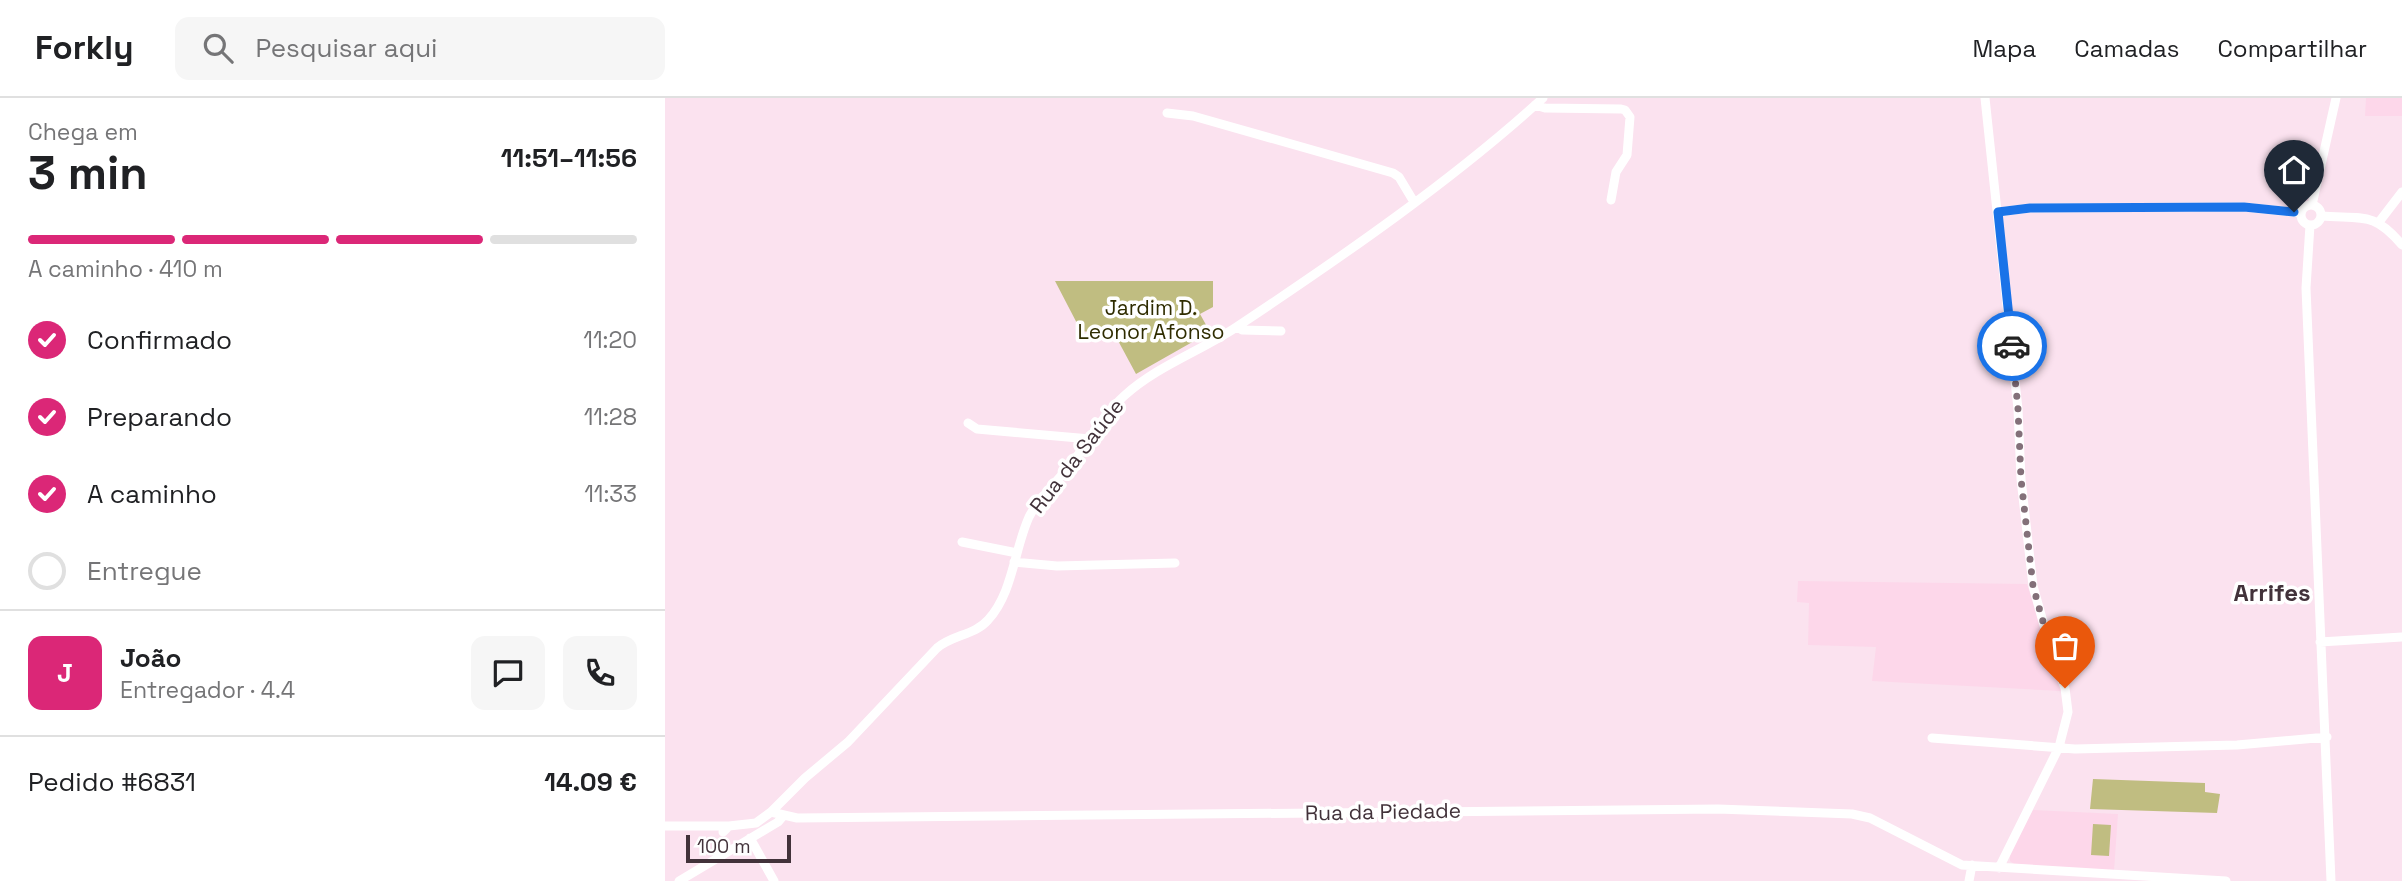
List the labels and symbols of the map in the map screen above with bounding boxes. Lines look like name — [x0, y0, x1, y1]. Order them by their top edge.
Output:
pin — [2264, 140, 2324, 212]
park label: Jardim D. Leonor Afonso — [1077, 294, 1225, 345]
courier — [1977, 311, 2047, 381]
street label: Rua da Saúde — [1023, 393, 1130, 518]
district label: Arrifes — [2233, 577, 2311, 608]
pin — [2035, 616, 2095, 688]
street label: Rua da Piedade — [1305, 797, 1461, 826]
scale bar — [686, 832, 791, 864]

